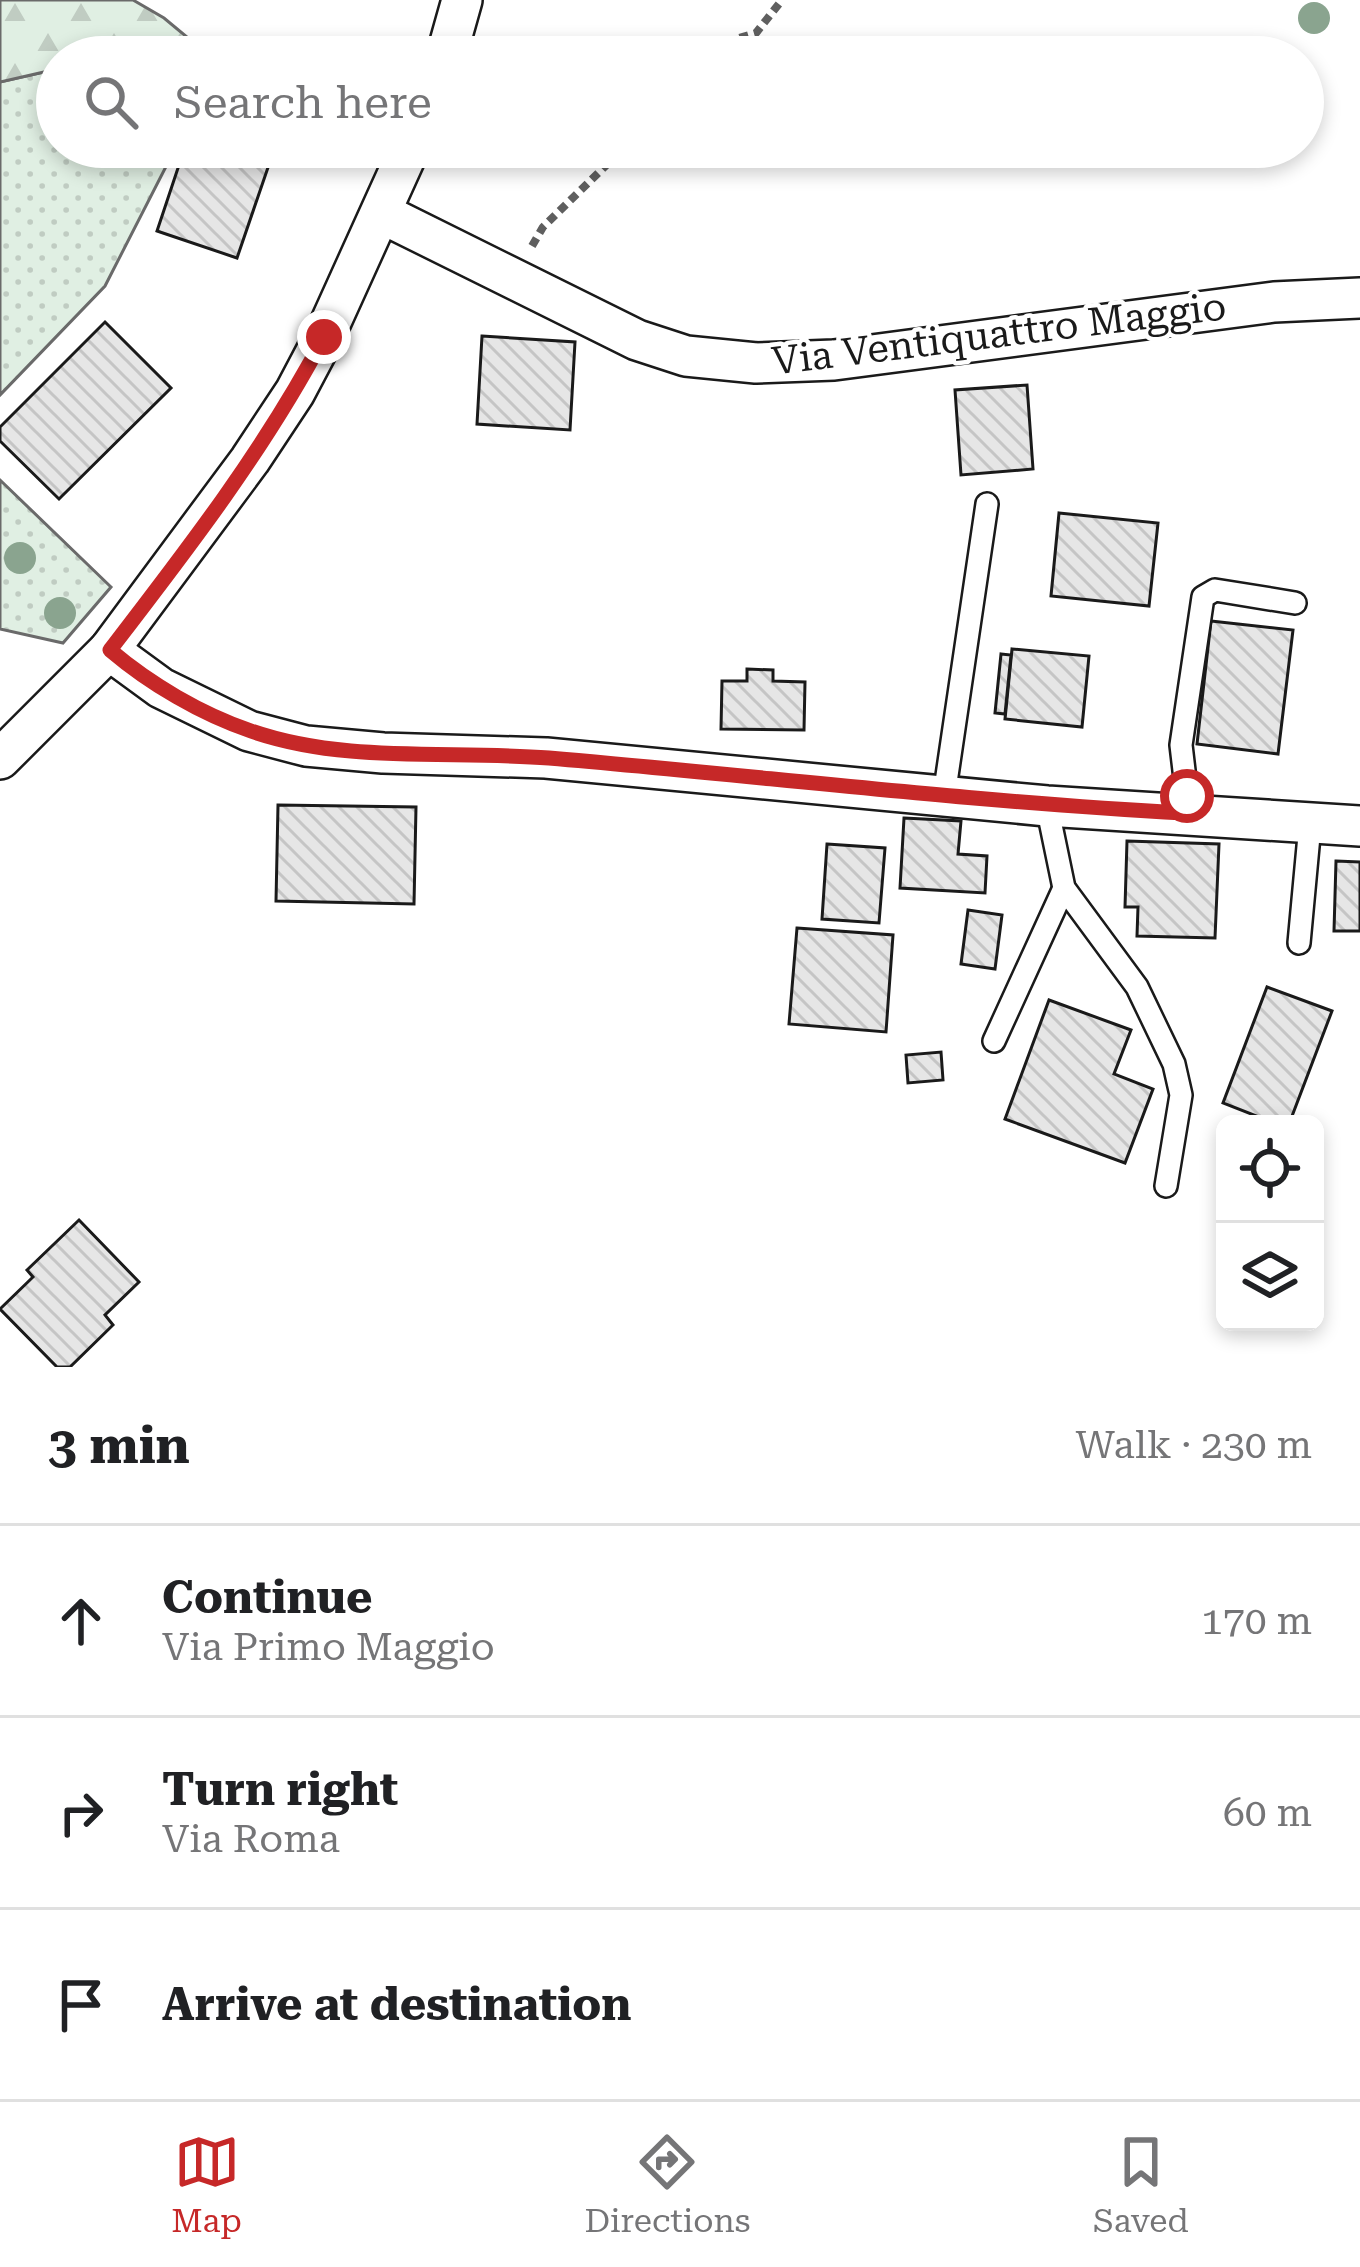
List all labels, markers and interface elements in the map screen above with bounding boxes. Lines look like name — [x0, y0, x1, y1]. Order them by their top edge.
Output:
search box — [36, 36, 1324, 168]
icon: search — [78, 69, 144, 135]
text: Search here — [174, 76, 432, 129]
street label: Via Ventiquattro Maggio — [769, 283, 1229, 385]
route end — [297, 310, 351, 364]
route start — [1160, 769, 1214, 823]
map controls — [1216, 1115, 1324, 1331]
button: locate — [1216, 1115, 1324, 1223]
button: layers — [1216, 1223, 1324, 1331]
text: 3 min — [48, 1416, 190, 1475]
text: Walk · 230 m — [1076, 1422, 1312, 1468]
text: Continue — [162, 1571, 373, 1624]
icon: ahead — [48, 1588, 114, 1654]
text: 170 m — [1201, 1598, 1312, 1644]
text: Via Primo Maggio — [162, 1624, 495, 1670]
text: Turn right — [162, 1763, 398, 1816]
icon: right — [48, 1780, 114, 1846]
text: 60 m — [1223, 1790, 1312, 1836]
text: Via Roma — [162, 1816, 340, 1862]
icon: arrive — [48, 1972, 114, 2038]
text: Arrive at destination — [162, 1978, 631, 2031]
tab: Map — [171, 2129, 242, 2240]
tab: Directions — [584, 2129, 750, 2240]
tab: Saved — [1093, 2129, 1189, 2240]

